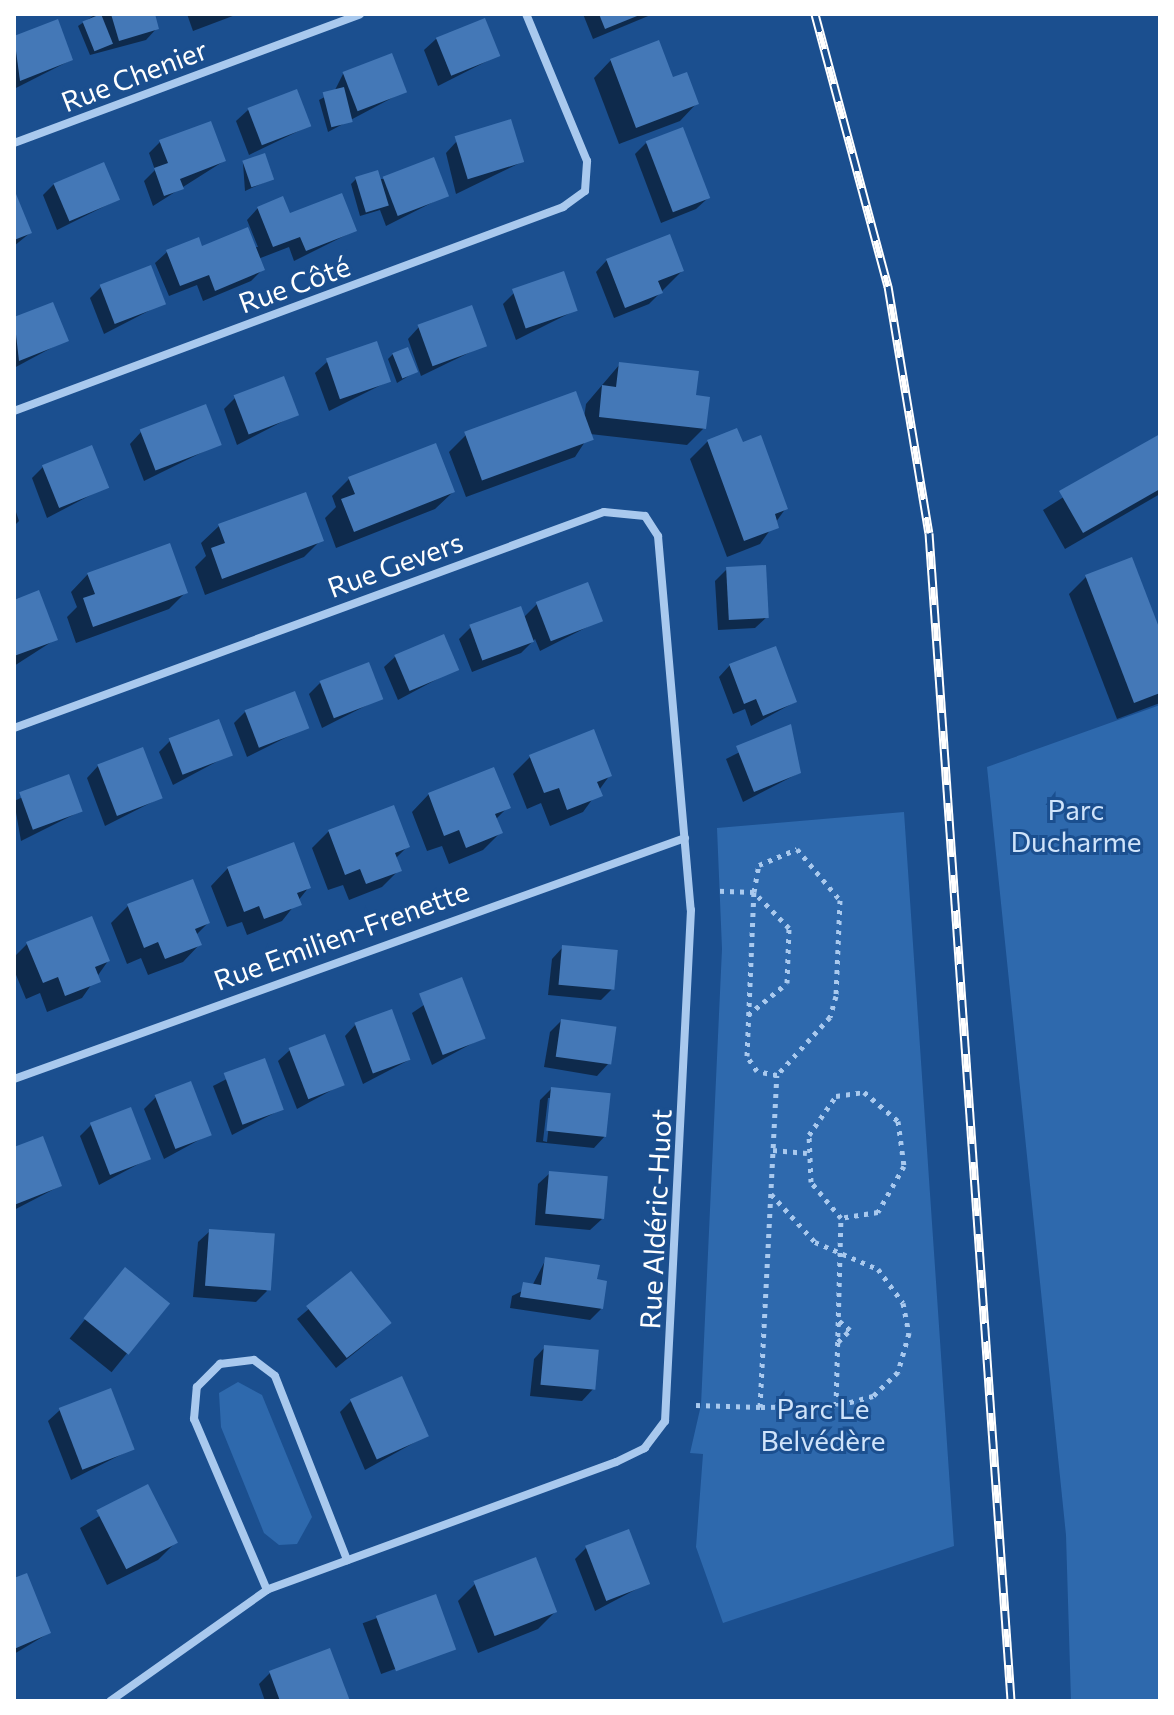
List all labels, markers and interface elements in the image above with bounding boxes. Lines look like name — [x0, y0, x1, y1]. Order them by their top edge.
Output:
street label: Rue Chenier — [56, 32, 212, 118]
street label: Rue Côté — [234, 248, 354, 320]
street label: Rue Gevers — [323, 524, 467, 604]
park label: Parc Ducharme — [1010, 792, 1142, 858]
street label: Rue Emilien-Frenette — [209, 873, 473, 997]
street label: Rue Aldéric-Huot — [632, 1108, 678, 1330]
park label: Parc Le Belvédère — [760, 1391, 886, 1457]

